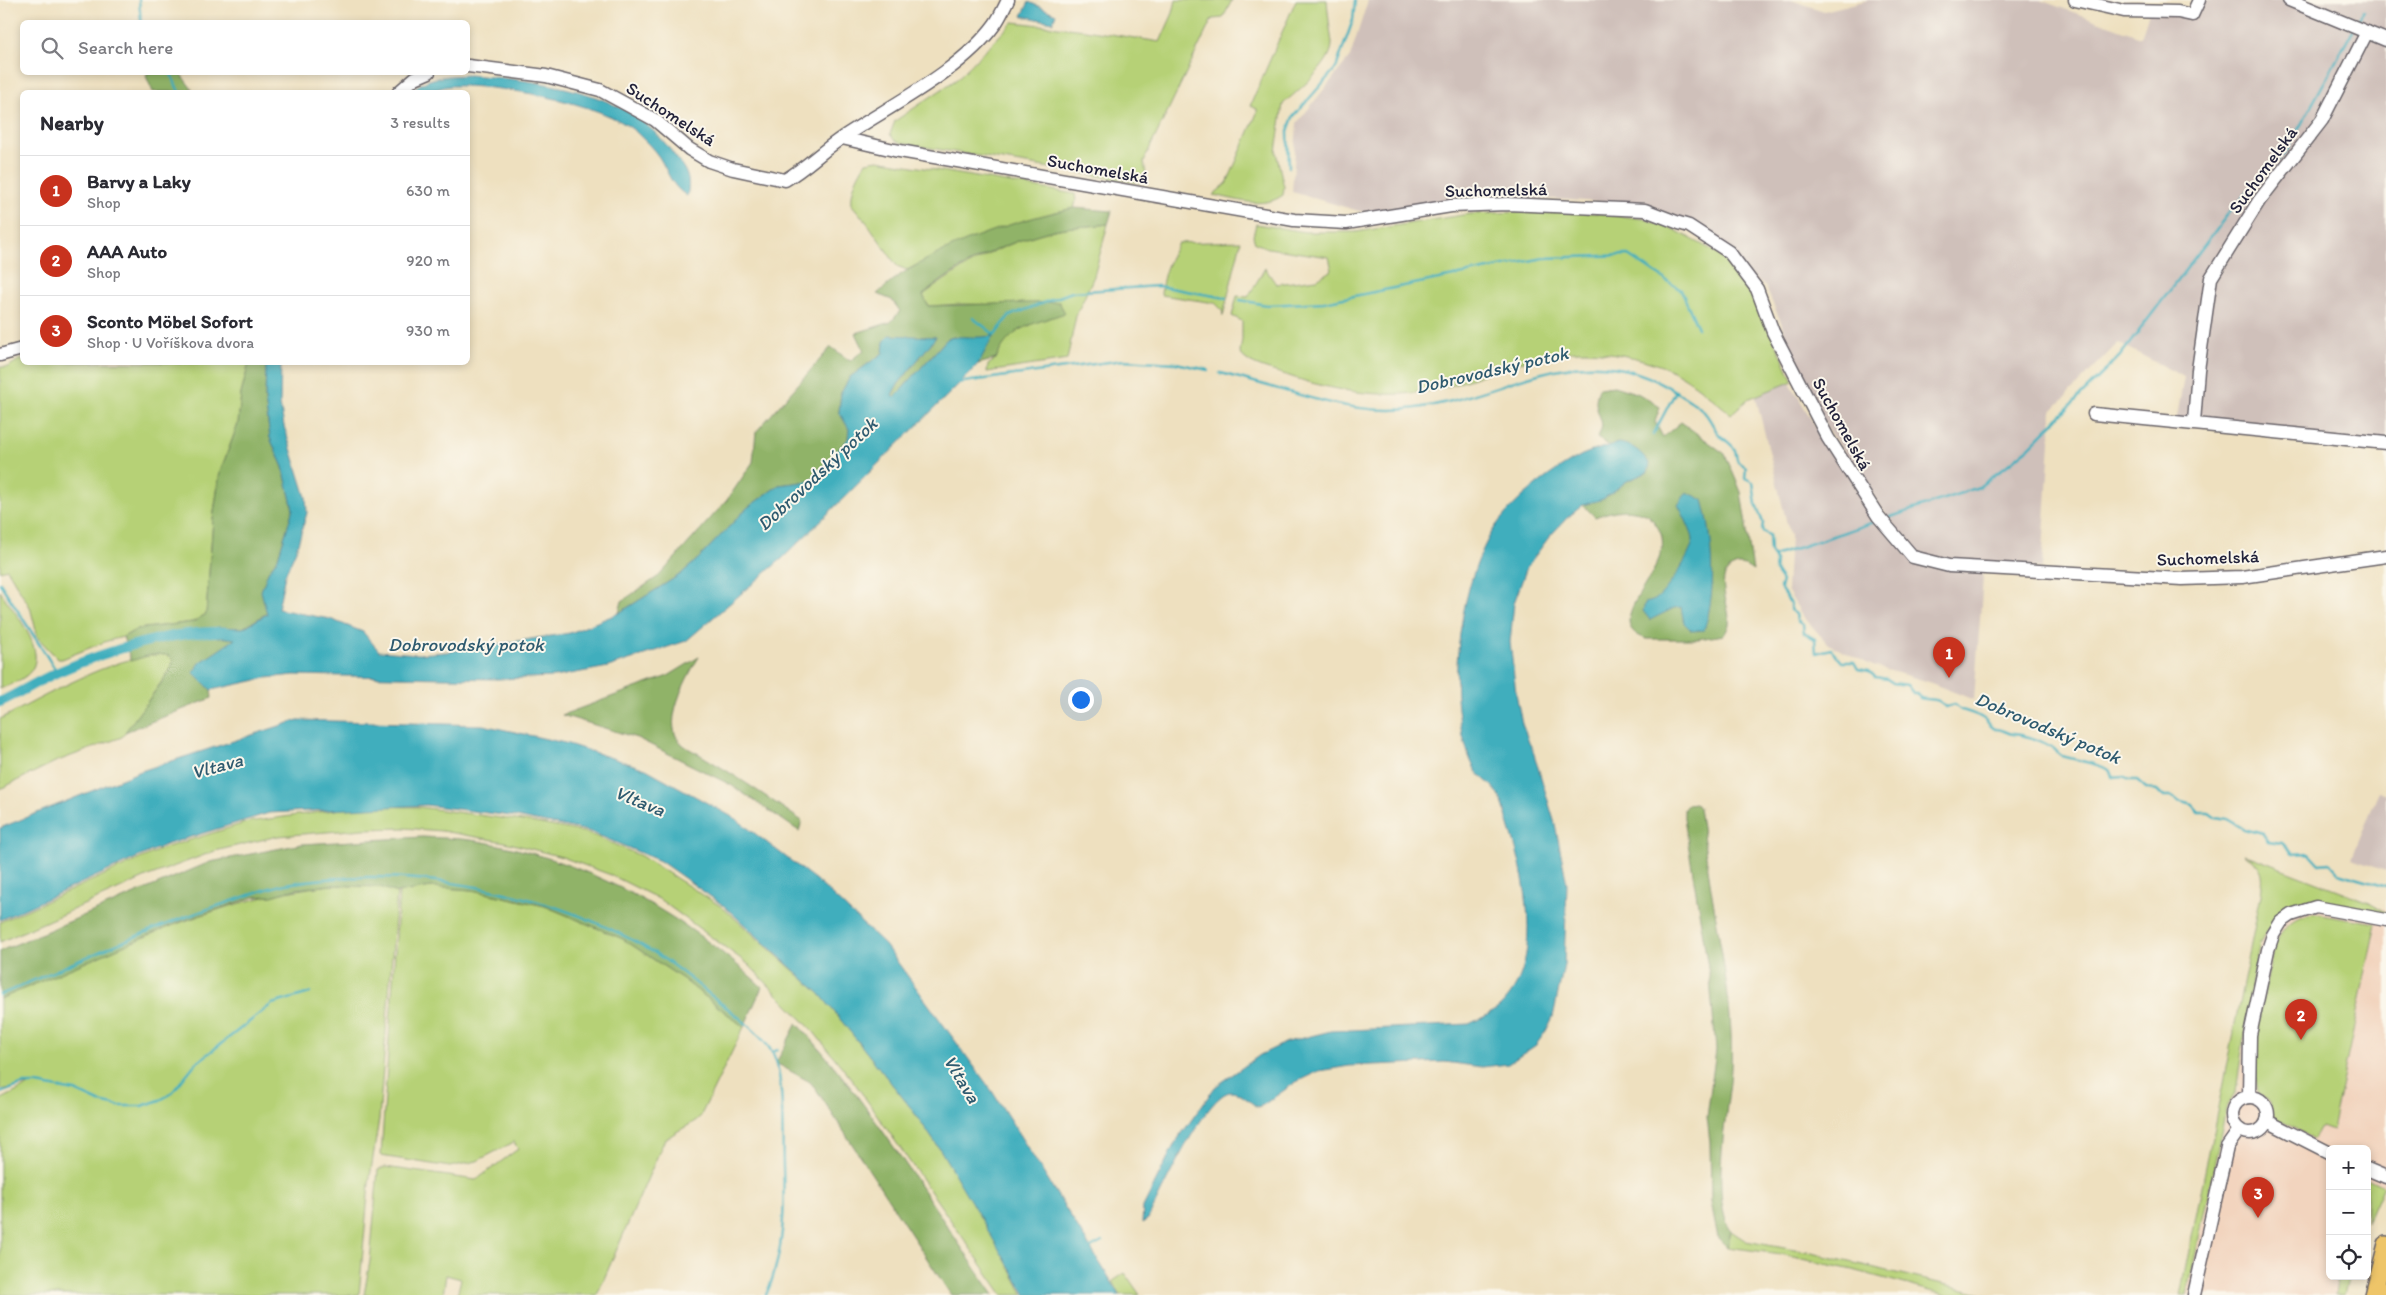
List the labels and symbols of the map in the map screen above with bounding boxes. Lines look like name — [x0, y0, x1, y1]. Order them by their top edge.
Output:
street label: Suchomelská — [622, 77, 720, 151]
street label: Suchomelská — [2224, 122, 2302, 218]
street label: Suchomelská — [1046, 149, 1151, 189]
street label: Suchomelská — [1445, 178, 1548, 202]
water label: Dobrovodský potok — [1414, 341, 1572, 399]
street label: Suchomelská — [1808, 374, 1877, 475]
water label: Dobrovodský potok — [752, 412, 883, 536]
street label: Suchomelská — [2156, 545, 2260, 571]
water label: Dobrovodský potok — [388, 633, 545, 656]
pin: 1 — [1933, 637, 1965, 678]
your location — [1068, 687, 1094, 713]
water label: Dobrovodský potok — [1972, 687, 2125, 769]
water label: Vltava — [189, 748, 246, 784]
water label: Vltava — [612, 781, 669, 822]
pin: 2 — [2285, 999, 2317, 1040]
water label: Vltava — [939, 1051, 986, 1108]
pin: 3 — [2242, 1177, 2274, 1218]

